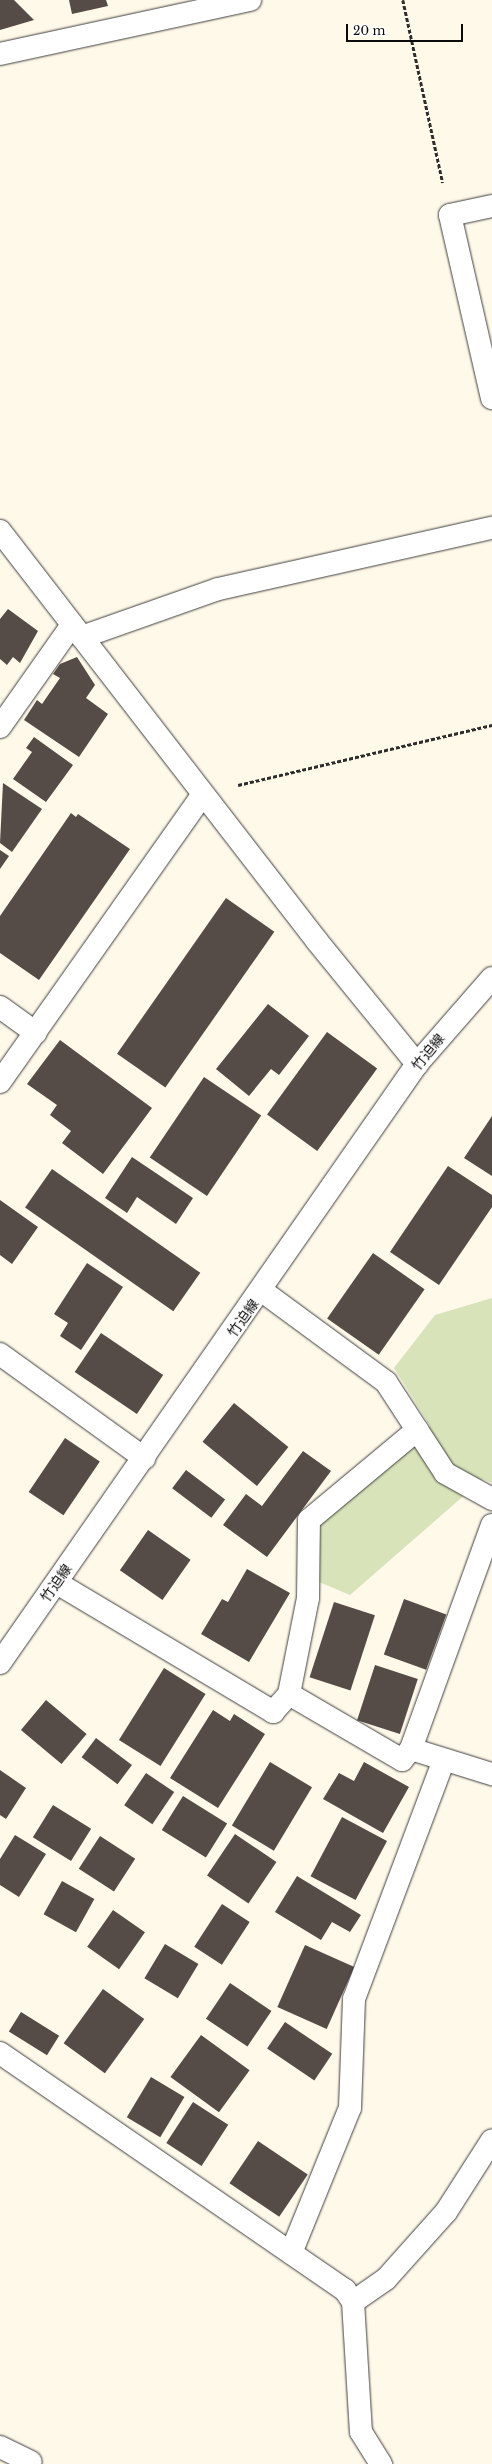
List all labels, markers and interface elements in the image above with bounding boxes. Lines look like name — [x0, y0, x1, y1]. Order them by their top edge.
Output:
scale bar — [348, 16, 465, 42]
text: 20 m — [353, 23, 385, 38]
street label: 竹迫線 — [408, 1030, 448, 1074]
street label: 竹迫線 — [224, 1296, 262, 1340]
street label: 竹迫線 — [37, 1561, 75, 1605]

